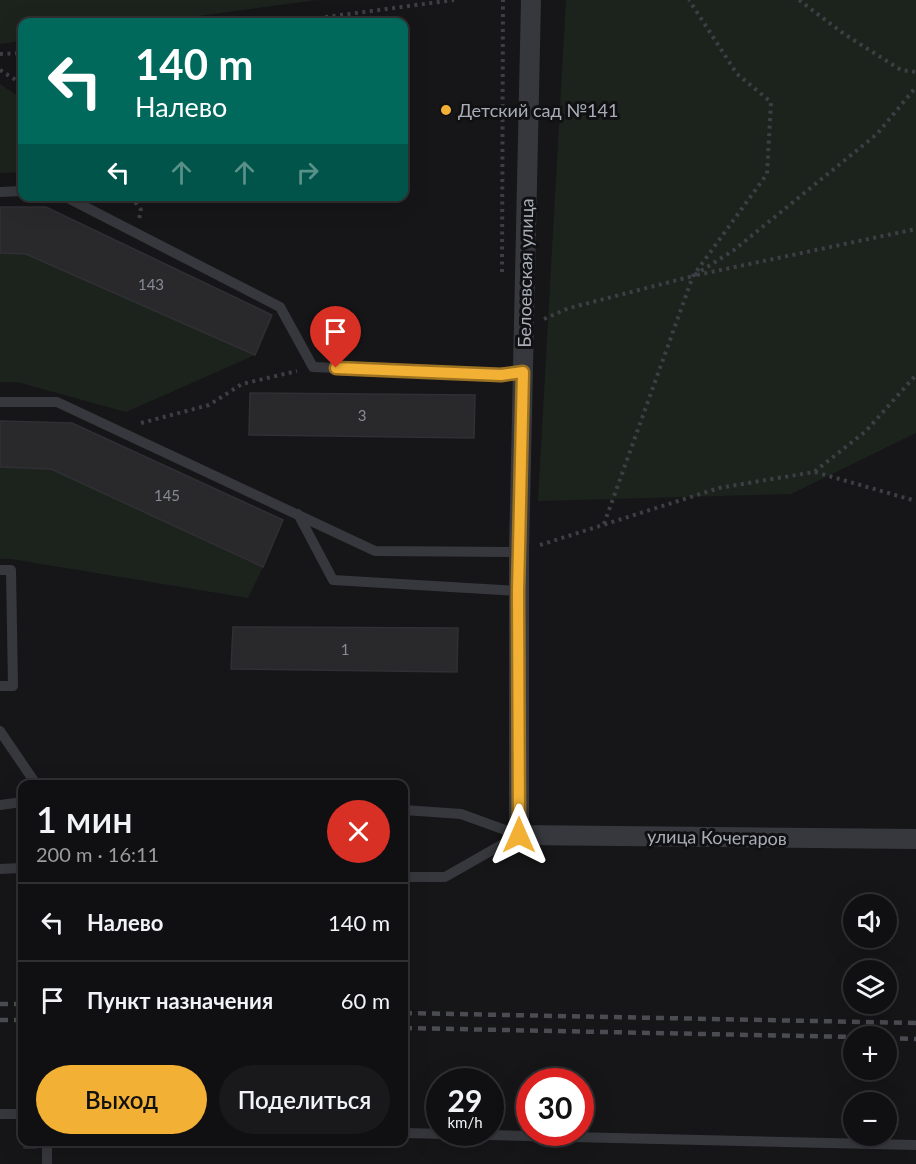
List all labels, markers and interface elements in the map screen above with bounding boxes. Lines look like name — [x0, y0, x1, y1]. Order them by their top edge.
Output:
text: 140 m — [135, 39, 253, 89]
icon: left — [36, 42, 114, 120]
text: Налево — [135, 90, 227, 123]
place label: Детский сад №141 — [458, 99, 618, 121]
marker: Детский сад №141 — [439, 103, 453, 117]
icon: left — [102, 156, 135, 189]
icon: ahead — [165, 156, 198, 189]
icon: ahead — [228, 156, 261, 189]
icon: right — [291, 156, 324, 189]
street label: Белоевская улица — [513, 198, 537, 348]
house number: 143 — [138, 275, 164, 293]
pin — [310, 306, 361, 368]
icon: arrive — [319, 315, 352, 348]
house number: 3 — [358, 406, 366, 424]
house number: 145 — [154, 486, 180, 504]
house number: 1 — [341, 640, 349, 658]
text: 1 мин — [36, 797, 133, 841]
button: close — [327, 800, 390, 863]
position arrow — [487, 803, 551, 867]
street label: улица Кочегаров — [647, 825, 787, 849]
text: 200 m · 16:11 — [36, 842, 159, 866]
map controls — [843, 894, 897, 1146]
button: sound — [843, 894, 897, 948]
icon: left — [36, 906, 69, 939]
text: Налево — [87, 909, 163, 936]
text: 140 m — [328, 909, 390, 936]
button: layers — [843, 960, 897, 1014]
icon: arrive — [36, 984, 69, 1017]
text: Пункт назначения — [87, 987, 273, 1014]
text: 60 m — [341, 987, 390, 1014]
button: + — [843, 1026, 897, 1080]
button: Выход — [36, 1065, 207, 1134]
button: Поделиться — [219, 1065, 390, 1134]
speed limit sign: 30 — [516, 1068, 594, 1146]
text: 29 — [448, 1082, 482, 1118]
button: − — [843, 1092, 897, 1146]
text: km/h — [447, 1113, 483, 1131]

